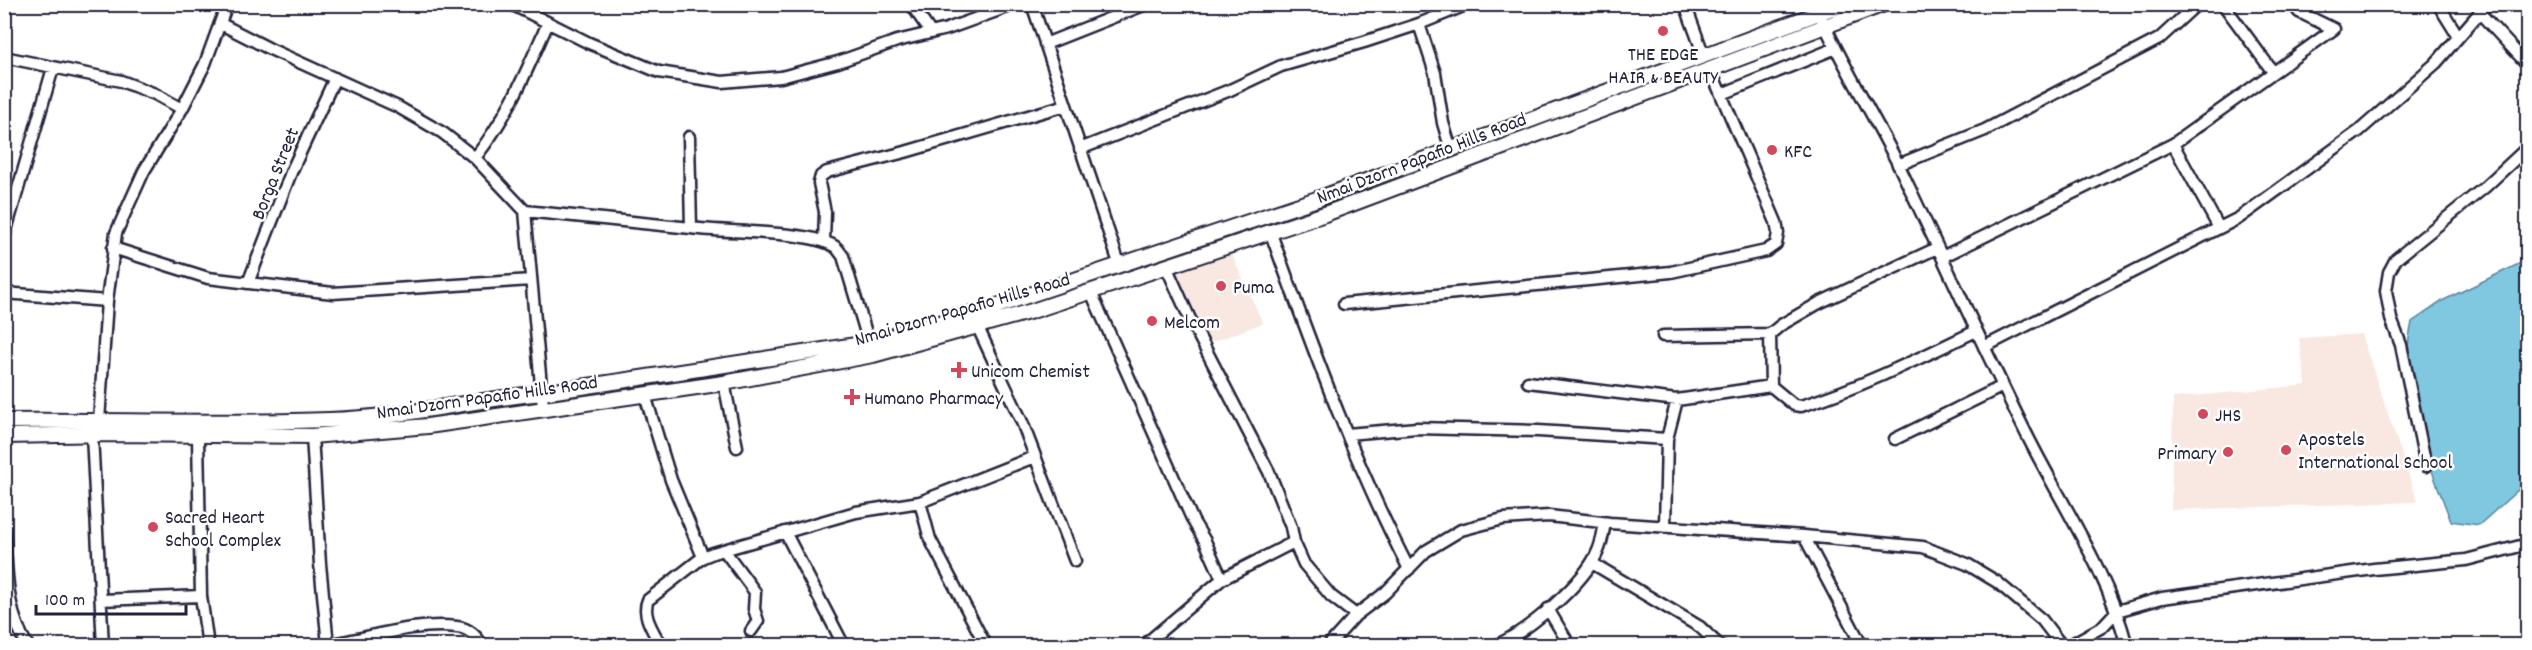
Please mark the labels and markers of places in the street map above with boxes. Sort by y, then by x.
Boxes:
marker: THE EDGE HAIR & BEAUTY [1656,24,1670,38]
place label: THE EDGE HAIR & BEAUTY [1608,42,1718,93]
place label: KFC [1784,139,1812,167]
marker: KFC [1765,143,1779,157]
place label: Puma [1233,275,1274,303]
marker: Puma [1214,279,1228,293]
place label: Melcom [1164,310,1220,338]
marker: Melcom [1145,314,1159,328]
place label: Unicom Chemist [971,359,1090,387]
marker: Unicom Chemist [952,363,966,377]
place label: Humano Pharmacy [864,386,1004,414]
marker: Humano Pharmacy [845,390,859,404]
place label: JHS [2215,403,2241,431]
marker: JHS [2196,407,2210,421]
place label: Apostels International School [2298,427,2452,478]
place label: Primary [2157,441,2217,469]
marker: Apostels International School [2279,443,2293,457]
marker: Primary [2221,445,2235,459]
place label: Sacred Heart School Complex [165,505,281,556]
marker: Sacred Heart School Complex [146,520,160,534]

